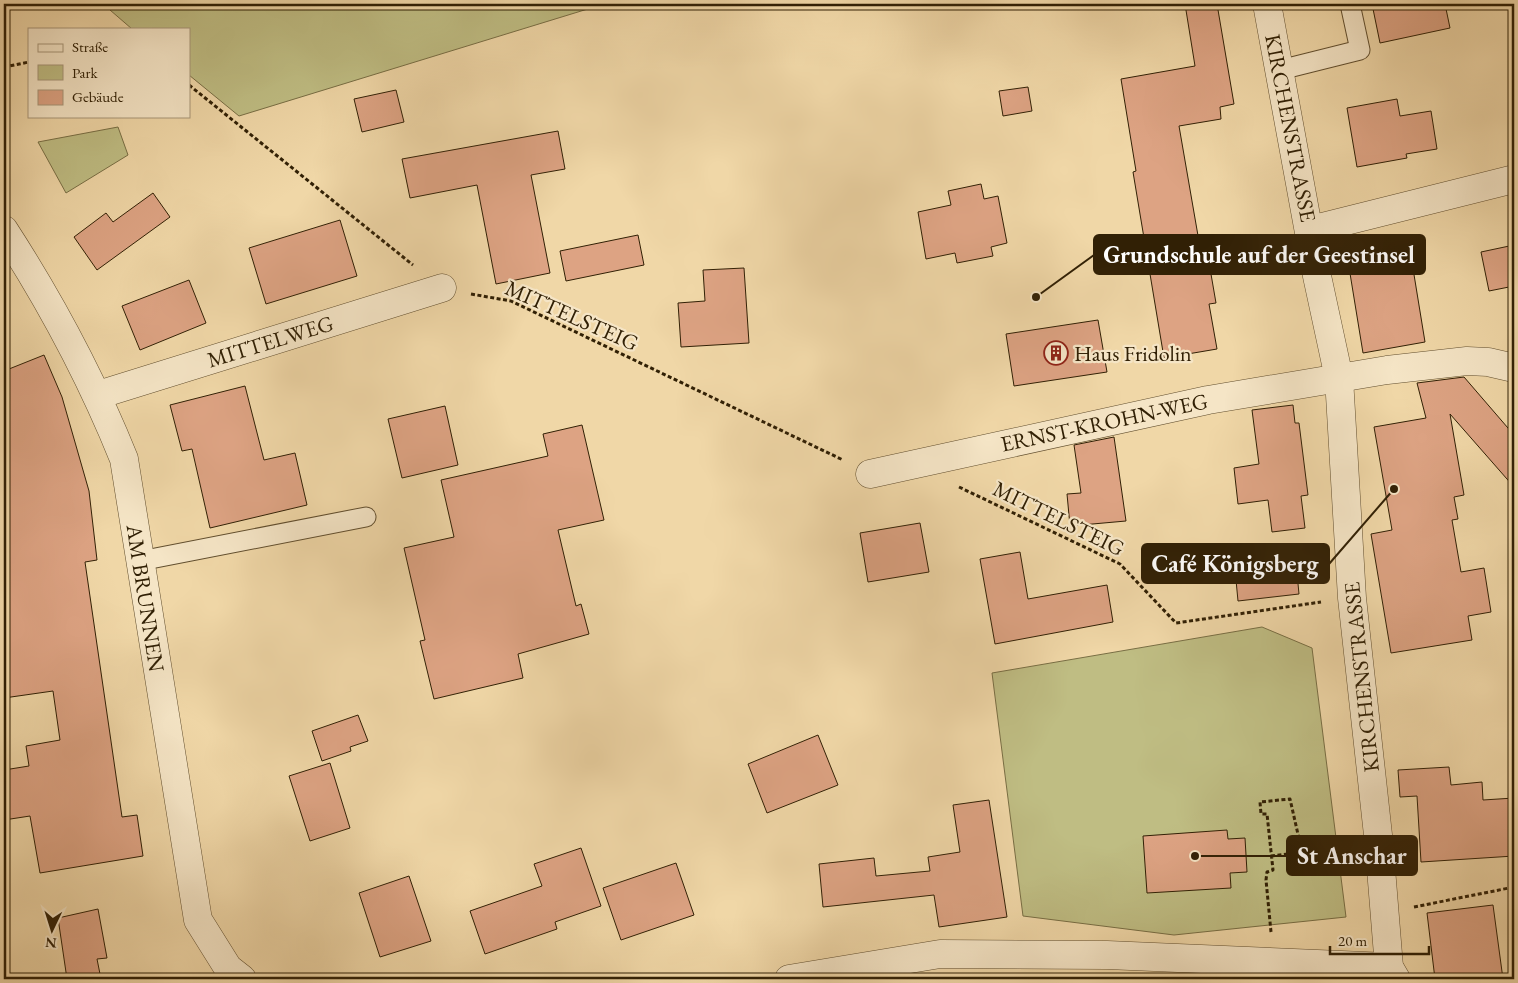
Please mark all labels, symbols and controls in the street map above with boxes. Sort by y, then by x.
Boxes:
legend [28,28,190,118]
street label: KIRCHENSTRASSE [1258,32,1323,225]
text: Straße [72,37,108,56]
text: Park [72,63,99,82]
text: Gebäude [72,87,124,106]
callout: Grundschule auf der Geestinsel [1094,235,1425,274]
text: Grundschule auf der Geestinsel [1103,239,1415,270]
street label: MITTELSTEIG [501,273,643,358]
street label: MITTELWEG [203,309,337,374]
place label: Haus Fridolin [1074,339,1192,368]
building icon: Haus Fridolin [1043,340,1069,366]
street label: ERNST-KROHN-WEG [998,386,1210,459]
street label: MITTELSTEIG [988,474,1129,563]
street label: AM BRUNNEN [119,521,172,674]
callout: Café Königsberg [1142,544,1329,583]
text: Café Königsberg [1151,548,1320,580]
street label: KIRCHENSTRASSE [1337,580,1386,773]
callout: St Anschar [1287,836,1417,875]
text: St Anschar [1297,840,1407,871]
north arrow [28,906,78,956]
scale bar [1330,923,1429,955]
text: 20 m [1338,931,1367,950]
text: N [44,934,57,952]

